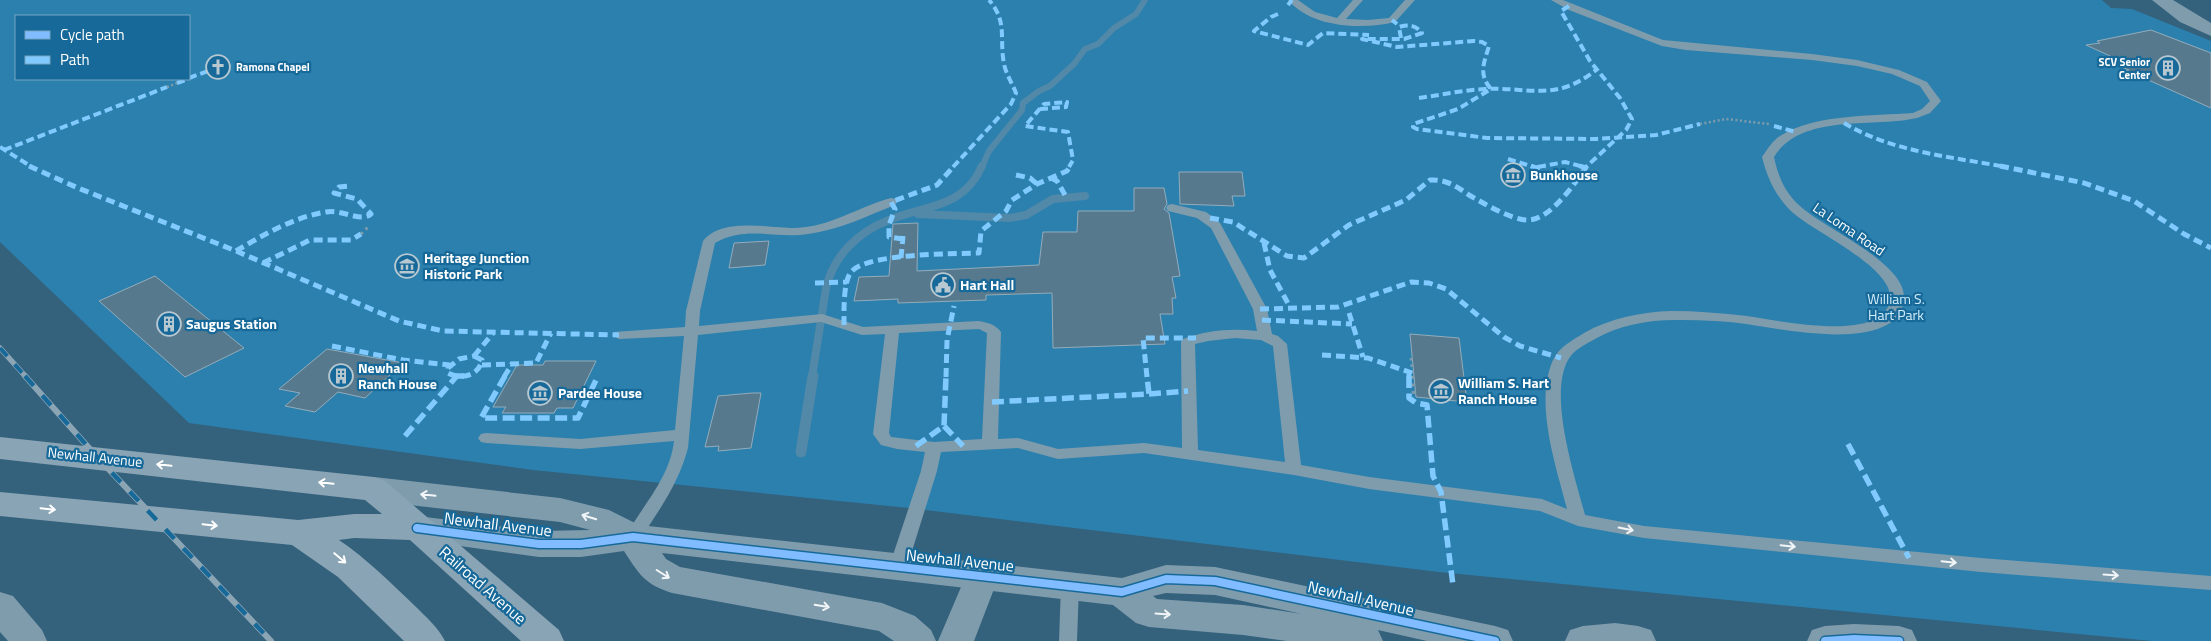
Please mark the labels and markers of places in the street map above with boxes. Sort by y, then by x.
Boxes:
church icon: Ramona Chapel [205,54,231,80]
place label: SCV Senior Center [2099,54,2150,83]
building icon: SCV Senior Center [2155,55,2181,81]
place label: Ramona Chapel [236,59,310,75]
museum icon: Bunkhouse [1500,162,1526,188]
place label: Bunkhouse [1530,164,1598,185]
place label: Heritage Junction Historic Park [424,247,529,284]
museum icon: Heritage Junction Historic Park [394,253,420,279]
public building icon: Hart Hall [930,272,956,298]
place label: Hart Hall [960,274,1014,295]
building icon: Saugus Station [156,311,182,337]
place label: Saugus Station [186,313,277,334]
place label: Newhall Ranch House [358,357,437,394]
building icon: Newhall Ranch House [328,363,354,389]
place label: William S. Hart Ranch House [1458,372,1549,409]
museum icon: William S. Hart Ranch House [1428,378,1454,404]
museum icon: Pardee House [527,380,553,406]
place label: Pardee House [558,382,642,403]

